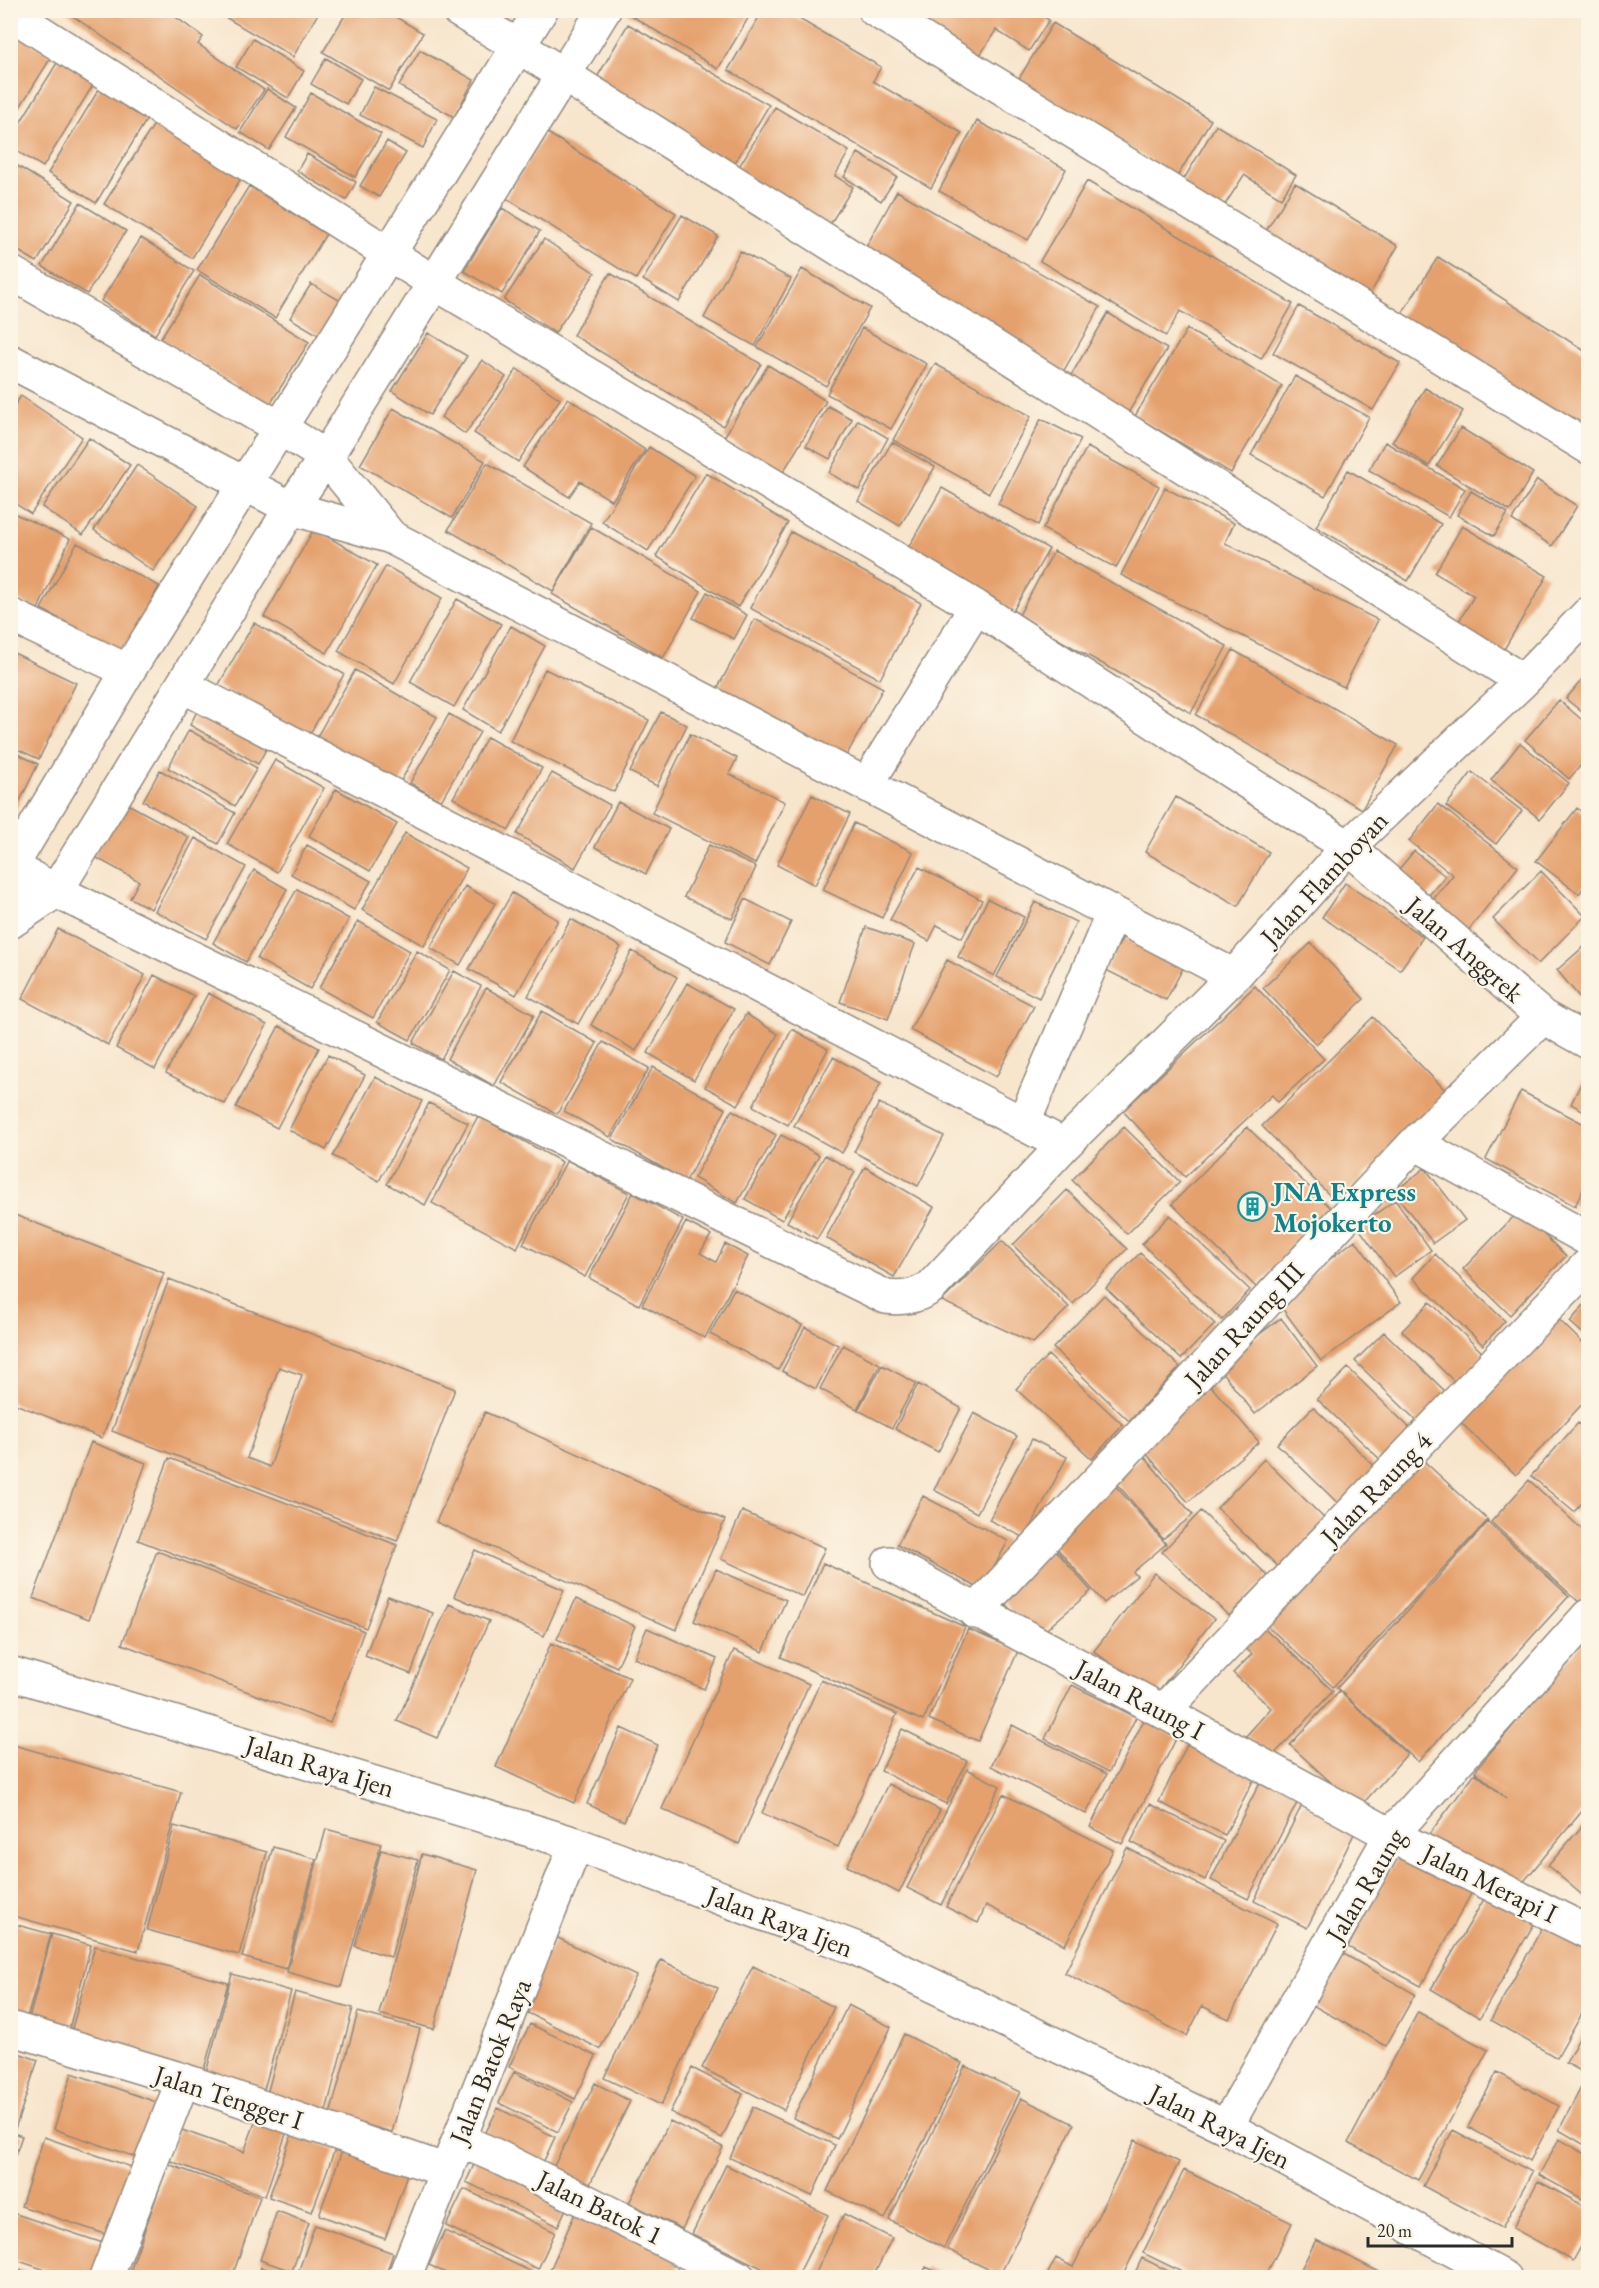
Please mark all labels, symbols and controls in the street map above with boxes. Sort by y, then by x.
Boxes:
street label: Jalan Flamboyan [1251,803,1395,954]
street label: Jalan Anggrek [1397,887,1532,1010]
place label: JNA Express Mojokerto [1270,1174,1416,1240]
building icon: JNA Express Mojokerto [1236,1191,1268,1223]
street label: Jalan Raung III [1175,1255,1311,1397]
street label: Jalan Raung 4 [1311,1423,1440,1554]
street label: Jalan Raung I [1067,1649,1211,1748]
street label: Jalan Raya Ijen [239,1726,399,1805]
street label: Jalan Raung [1316,1821,1413,1950]
street label: Jalan Merapi I [1415,1834,1563,1931]
street label: Jalan Raya Ijen [700,1876,858,1965]
street label: Jalan Batok Raya [440,1973,539,2151]
street label: Jalan Tengger I [148,2056,308,2138]
street label: Jalan Raya Ijen [1142,2074,1297,2177]
street label: Jalan Batok 1 [529,2161,669,2253]
scale bar [1368,2210,1512,2248]
text: 20 m [1377,2219,1412,2242]

